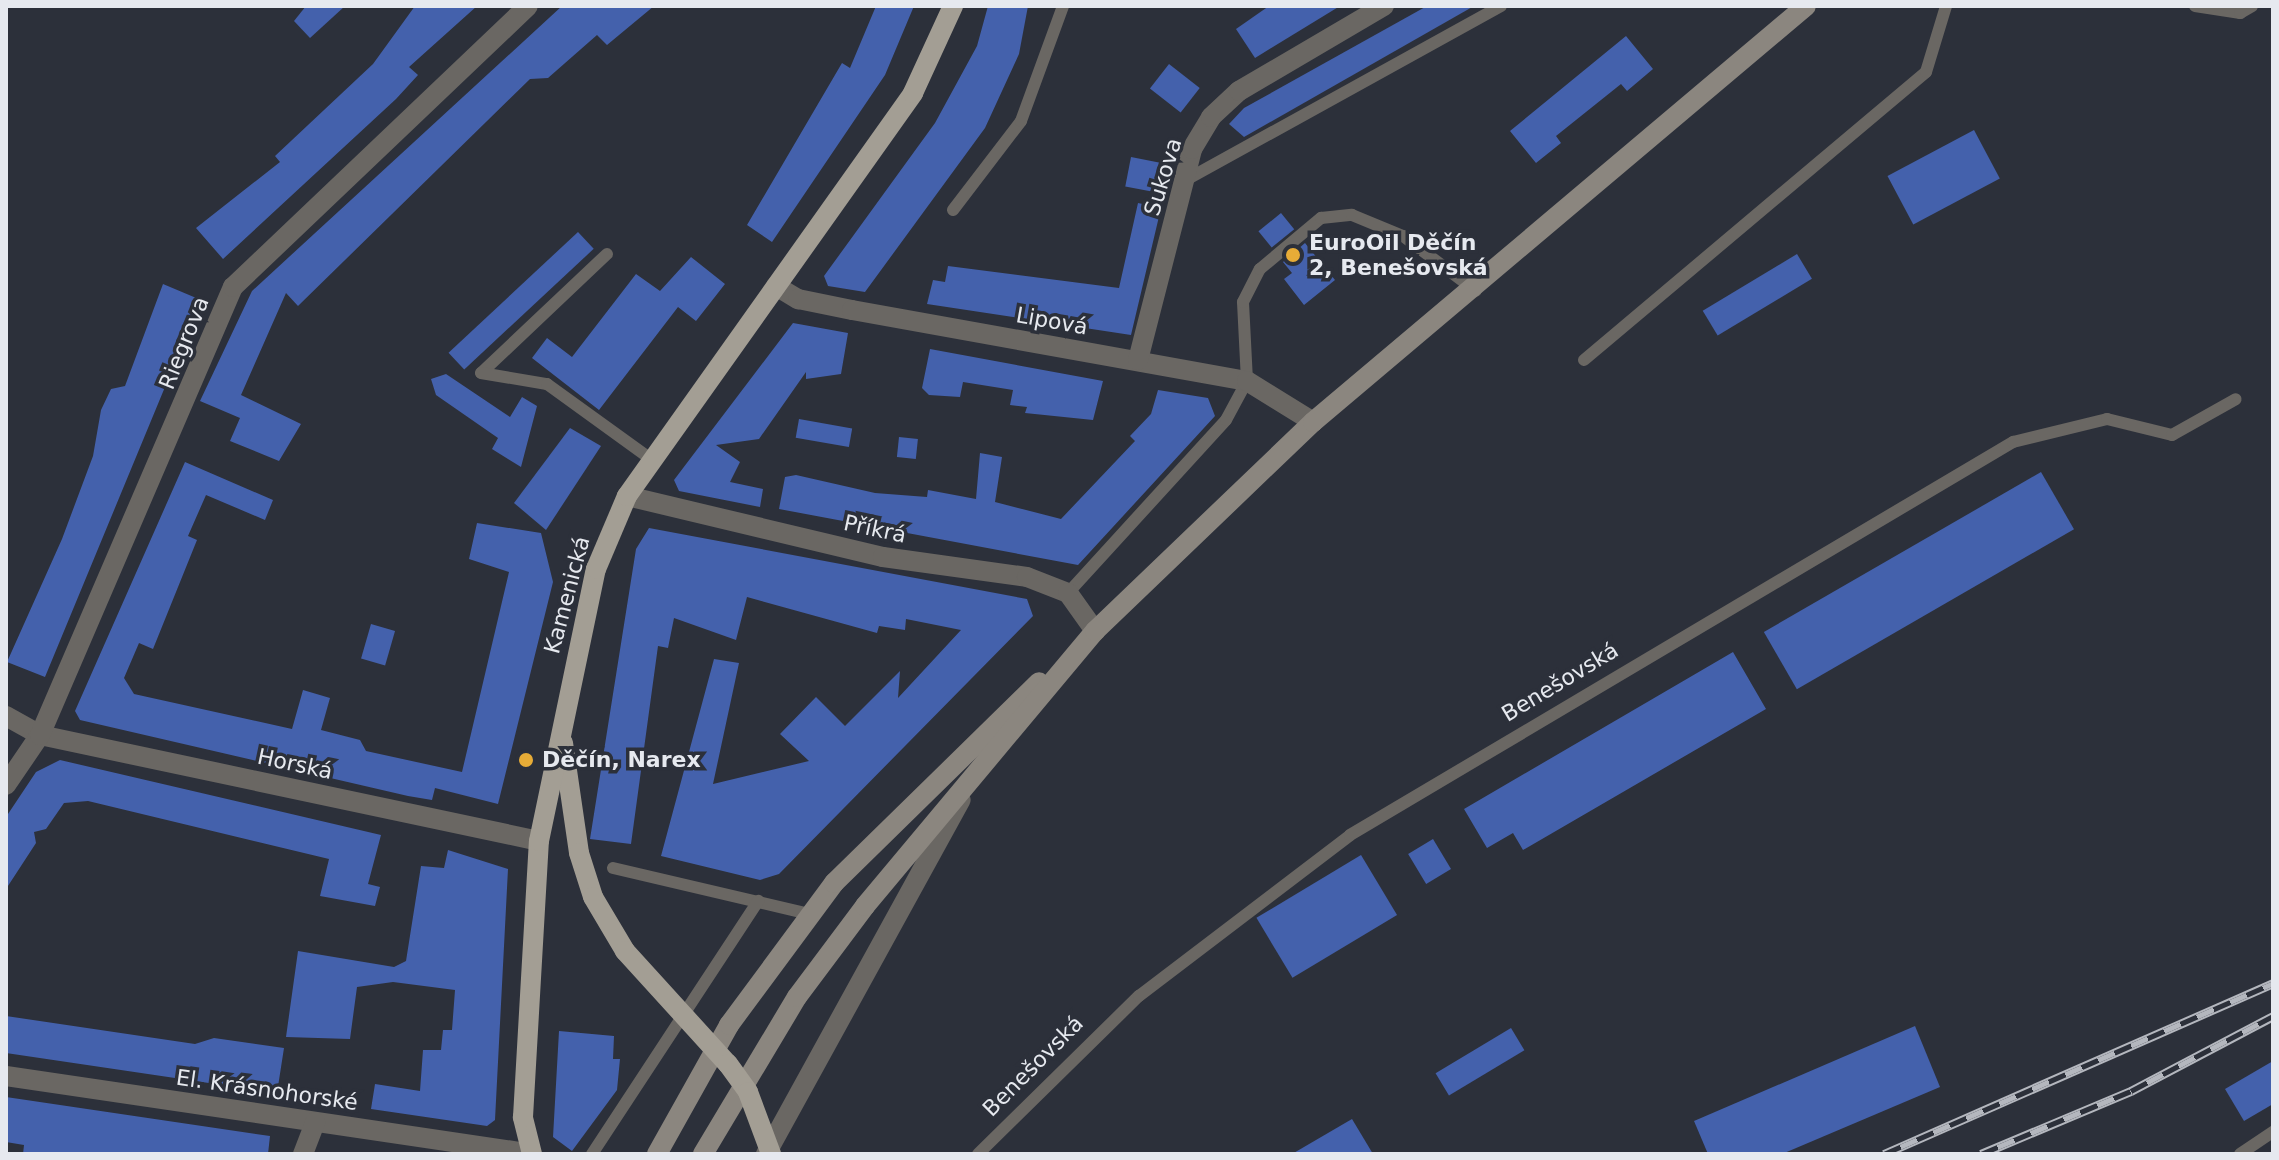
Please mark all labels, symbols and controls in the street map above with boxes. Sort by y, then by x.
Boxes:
street label: Sukova [1139,135,1187,219]
place label: EuroOil Děčín 2, Benešovská [1309,229,1488,280]
marker: EuroOil Děčín 2, Benešovská [1284,246,1302,264]
street label: Riegrova [154,293,214,393]
street label: Lipová [1014,302,1090,340]
street label: Příkrá [841,510,909,548]
street label: Kamenická [539,533,595,657]
street label: Benešovská [1497,637,1623,727]
street label: Horská [255,743,335,785]
place label: Děčín, Narex [542,747,701,773]
marker: Děčín, Narex [517,751,535,769]
street label: Benešovská [977,1010,1089,1122]
street label: El. Krásnohorské [174,1064,360,1116]

